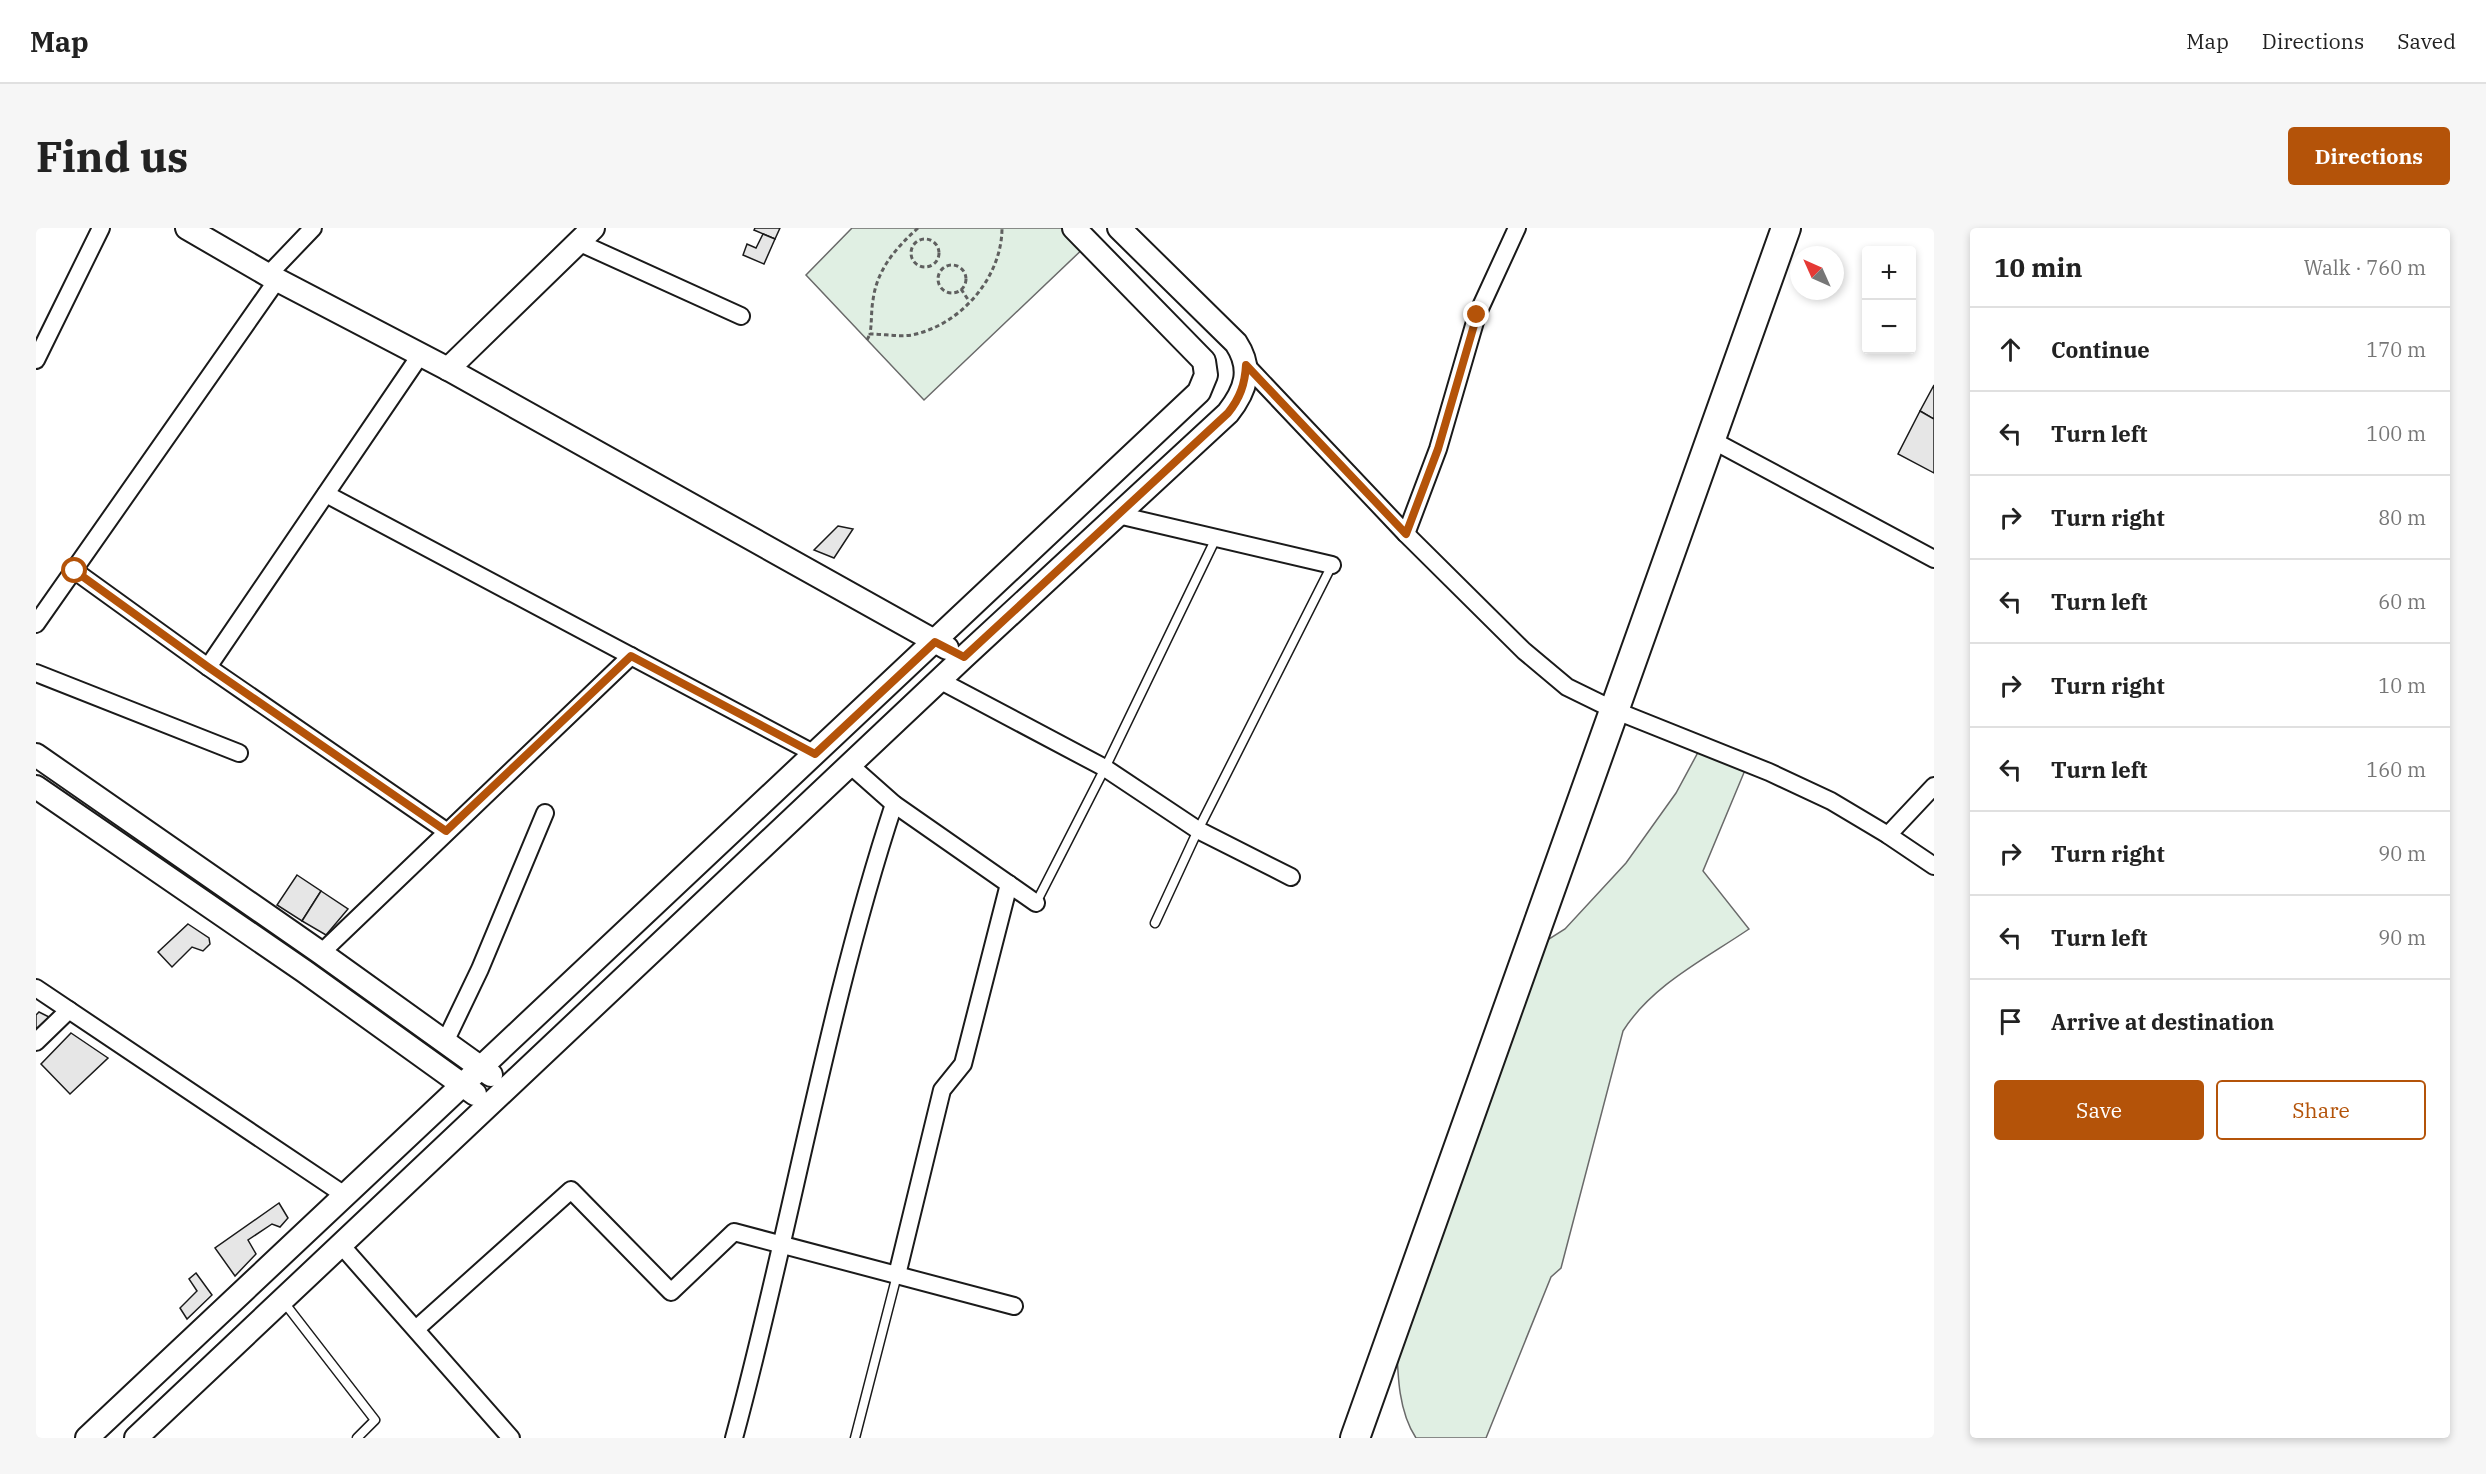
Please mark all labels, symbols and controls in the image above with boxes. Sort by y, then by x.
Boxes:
text: Map [30,23,89,60]
text: Map [2186,27,2229,55]
text: Directions [2262,27,2364,55]
text: Saved [2397,27,2456,55]
button: Directions [2288,127,2450,185]
text: Find us [36,129,188,184]
north arrow [1790,246,1844,300]
map controls [1862,246,1916,354]
button: + [1862,246,1916,300]
text: 10 min [1994,250,2082,284]
text: Walk · 760 m [2304,254,2426,281]
button: − [1862,300,1916,354]
route end [1463,301,1489,327]
icon: ahead [1994,333,2027,366]
text: Continue [2051,335,2150,364]
text: 170 m [2366,336,2426,363]
icon: left [1994,417,2027,450]
text: Turn left [2051,419,2147,448]
text: 100 m [2366,420,2426,447]
icon: right [1994,501,2027,534]
text: Turn right [2051,503,2165,532]
text: 80 m [2378,504,2426,531]
route start [61,557,87,583]
icon: left [1994,585,2027,618]
text: Turn left [2051,587,2147,616]
text: 60 m [2378,588,2426,615]
icon: right [1994,669,2027,702]
text: Turn right [2051,671,2165,700]
text: 10 m [2378,672,2426,699]
icon: left [1994,753,2027,786]
text: Turn left [2051,755,2147,784]
text: 160 m [2366,756,2426,783]
icon: right [1994,837,2027,870]
text: Turn right [2051,839,2165,868]
text: 90 m [2378,840,2426,867]
icon: left [1994,921,2027,954]
text: Turn left [2051,923,2147,952]
text: 90 m [2378,924,2426,951]
icon: arrive [1994,1005,2027,1038]
text: Arrive at destination [2051,1007,2274,1036]
button: Save [1994,1080,2204,1140]
button: Share [2216,1080,2426,1140]

